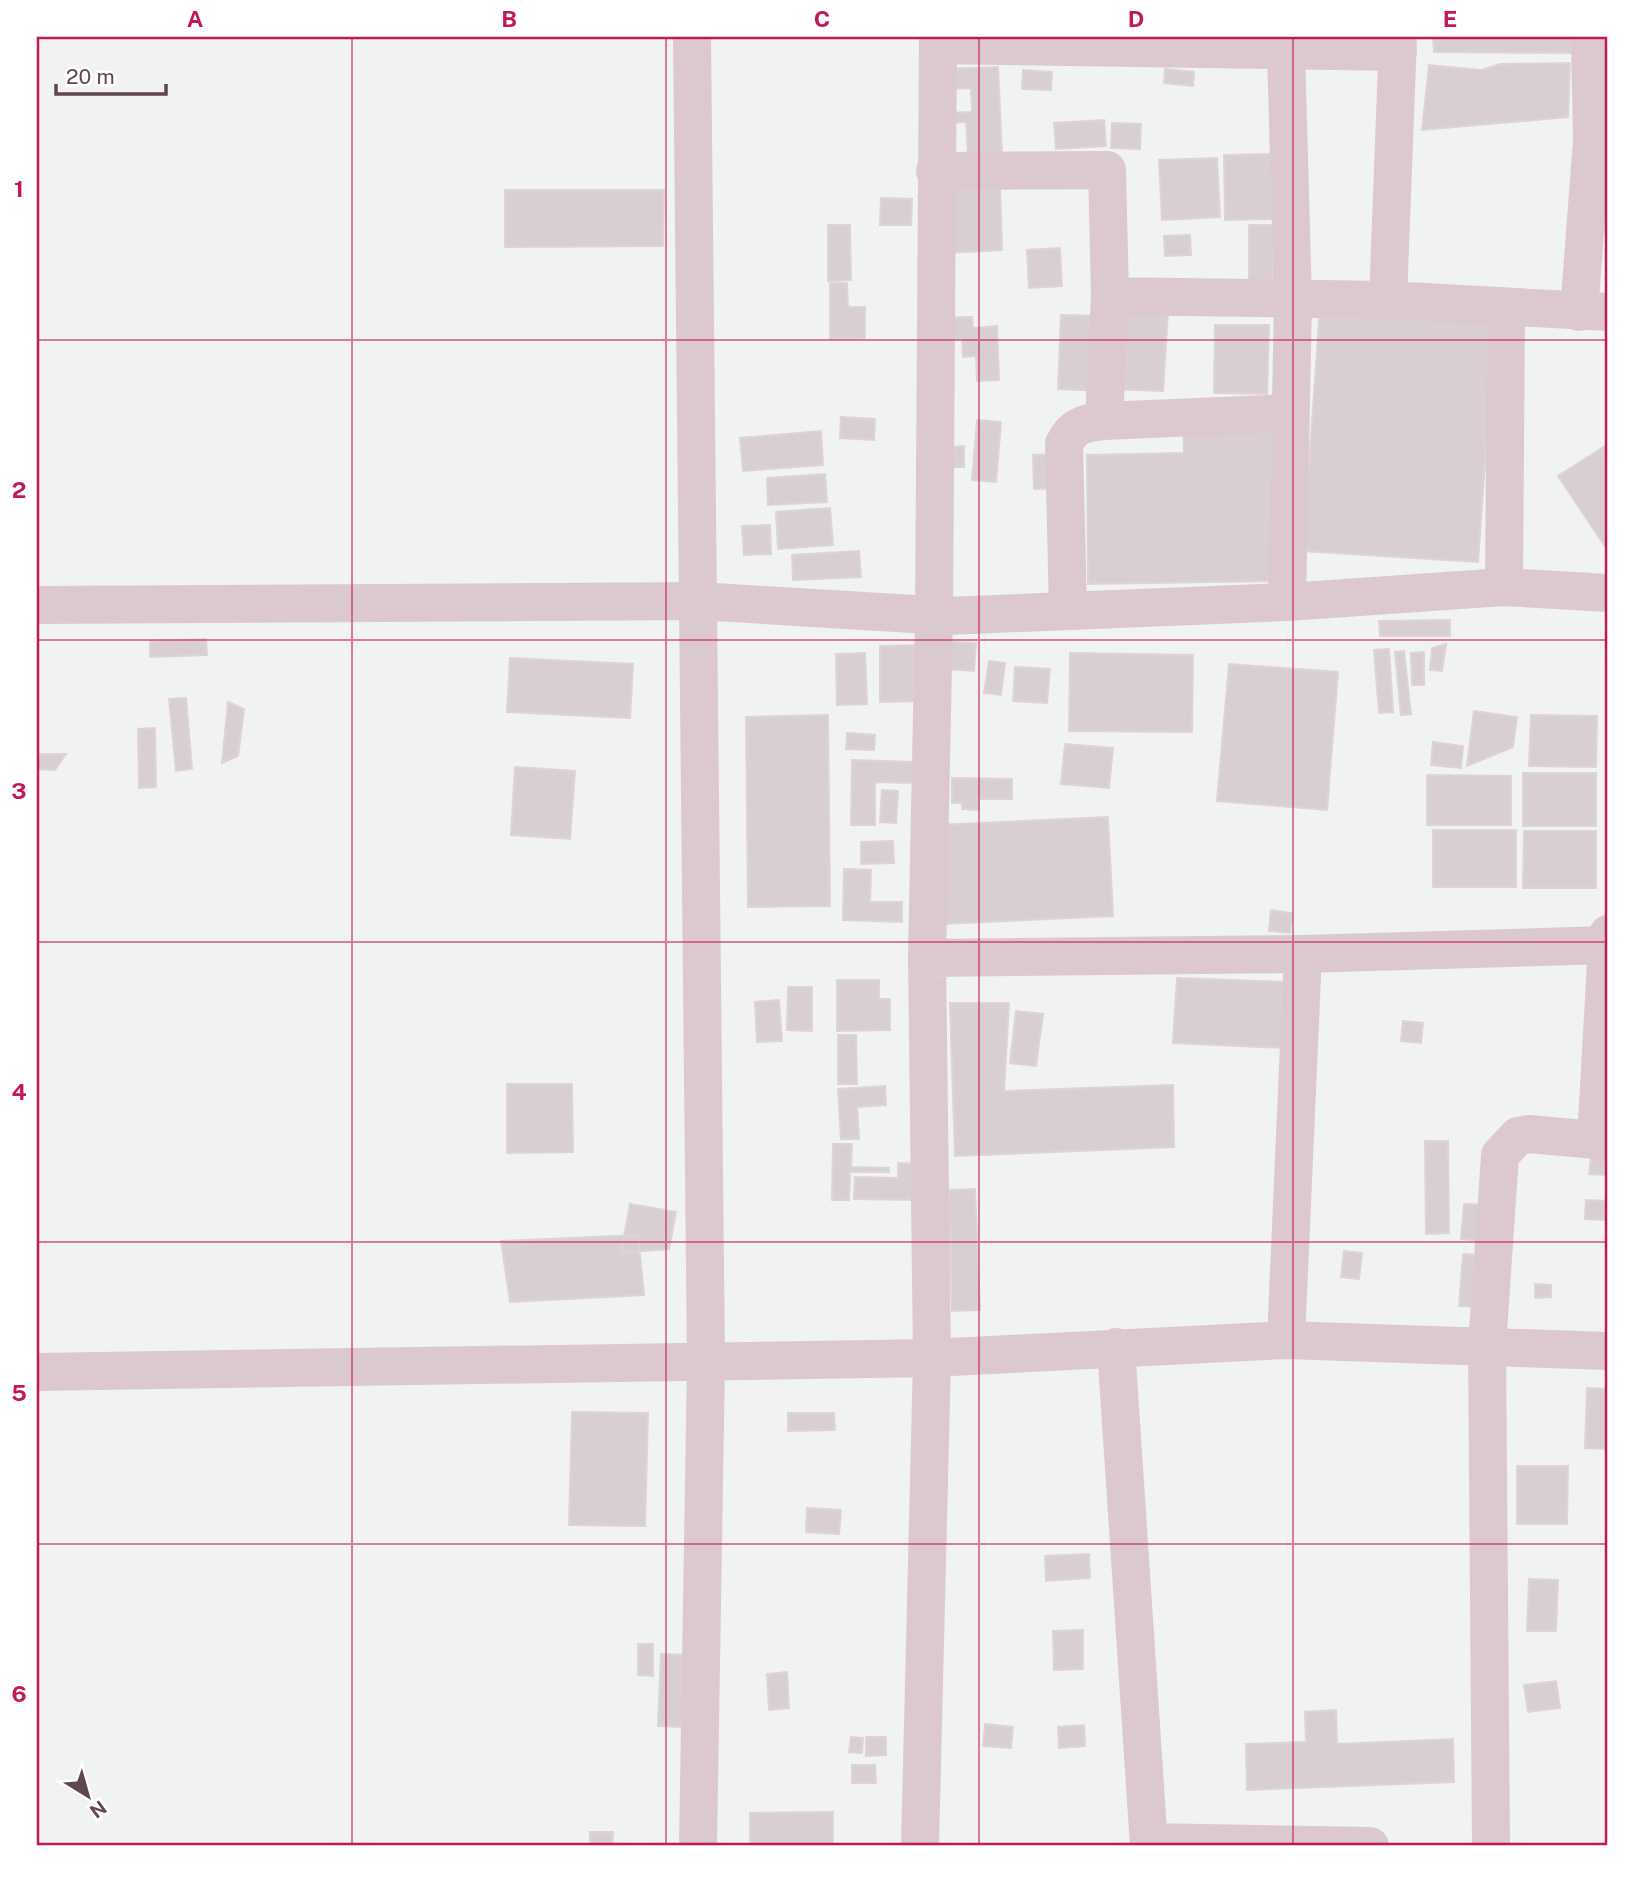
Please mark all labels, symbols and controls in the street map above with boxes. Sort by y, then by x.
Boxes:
text: A [187,5,204,32]
text: B [501,5,517,32]
text: C [814,5,830,32]
text: D [1128,5,1144,32]
text: E [1443,5,1457,32]
scale bar [56,52,166,96]
text: 20 m [66,64,115,89]
text: 1 [14,175,24,202]
text: 2 [12,476,26,503]
text: 3 [11,777,27,804]
text: 4 [11,1078,27,1105]
text: 5 [11,1379,27,1406]
text: 6 [11,1680,27,1707]
north arrow [52,1760,122,1830]
text: N [86,1796,111,1823]

